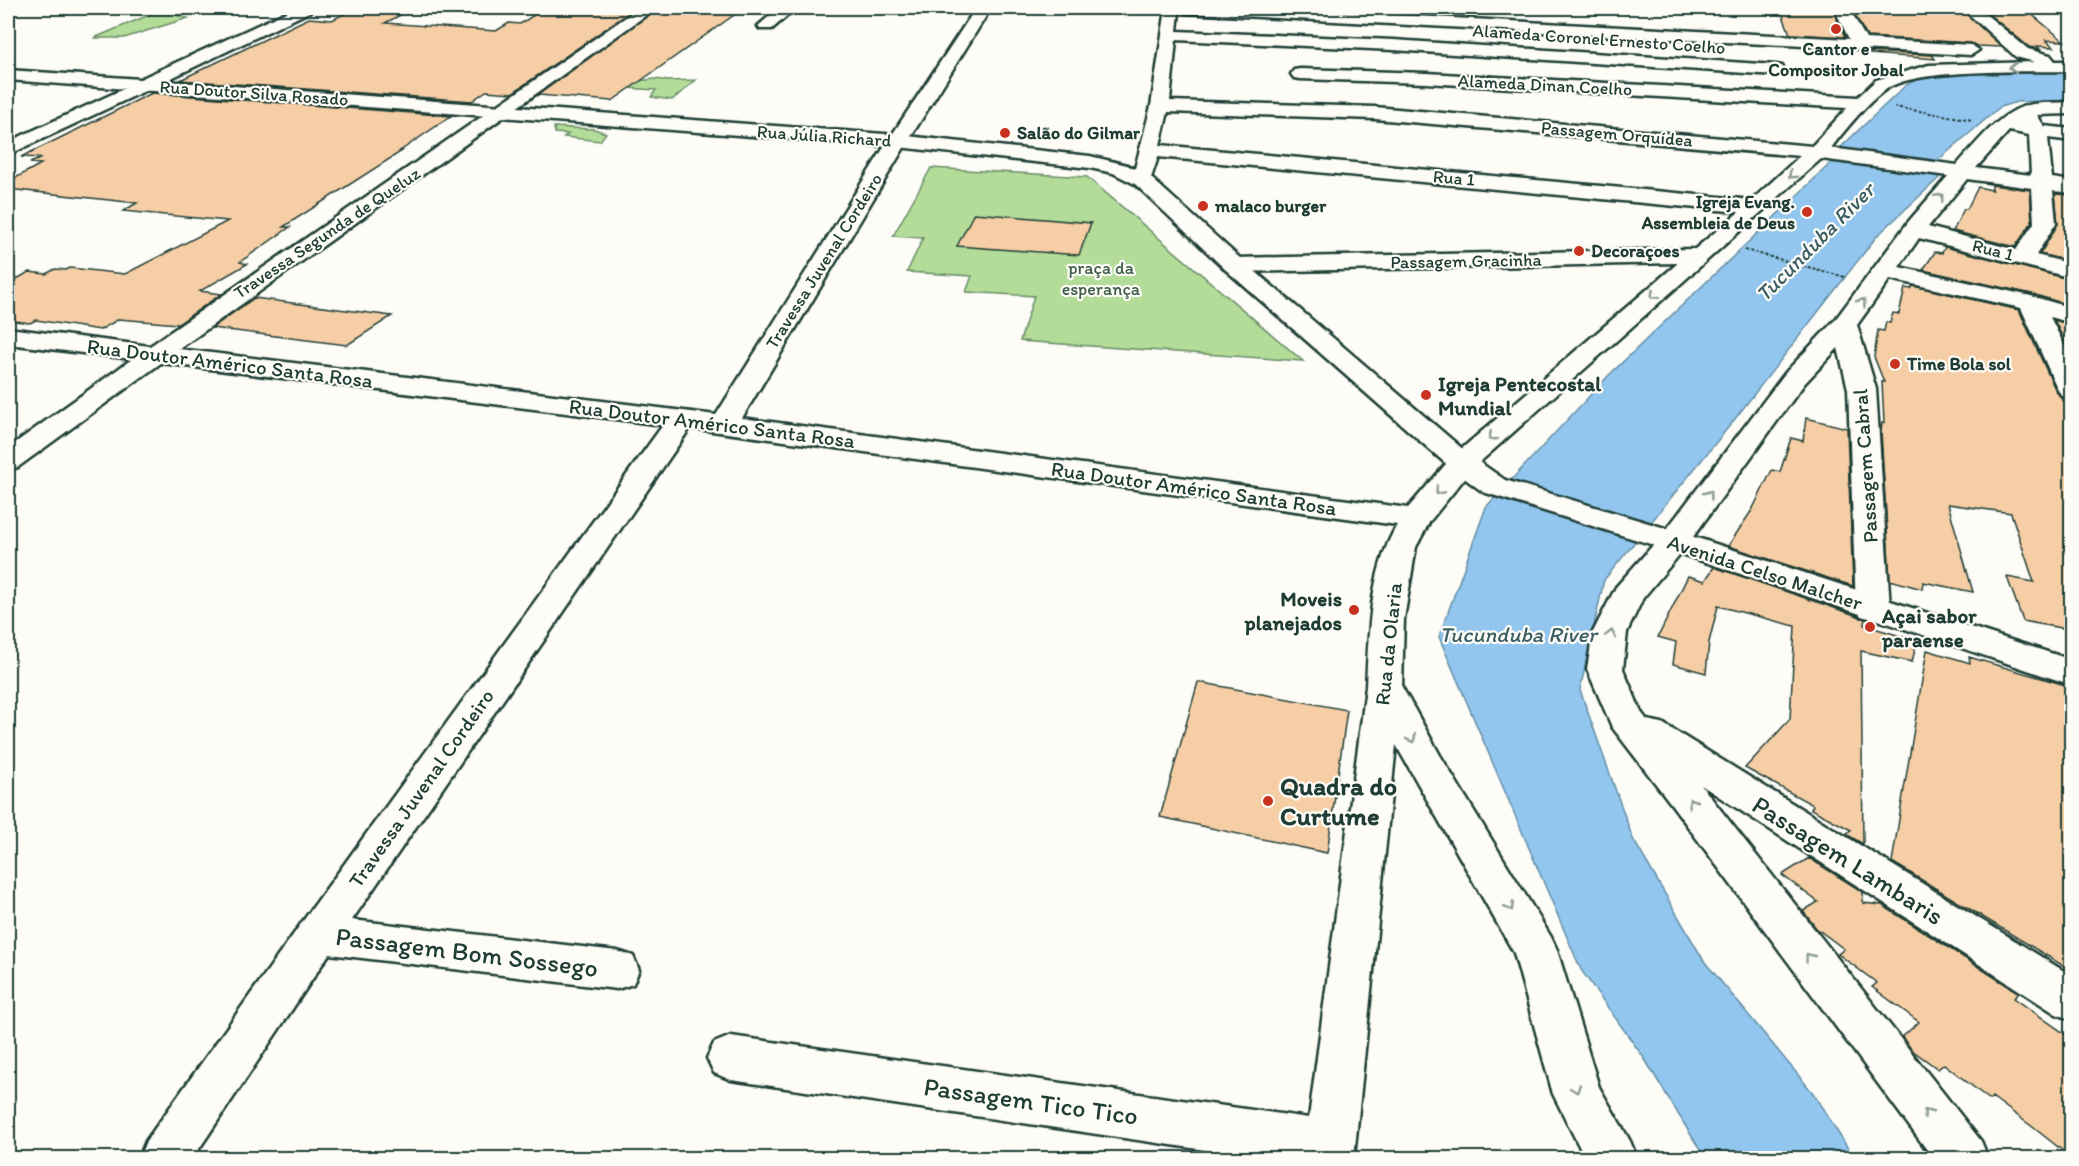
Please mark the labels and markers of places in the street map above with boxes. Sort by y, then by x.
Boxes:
marker: Cantor e Compositor Jobal [1829,22,1843,36]
place label: Cantor e Compositor Jobal [1768,38,1905,81]
place label: Salão do Gilmar [1017,122,1141,144]
marker: Salão do Gilmar [998,126,1012,140]
place label: Igreja Evang. Assembleia de Deus [1641,191,1795,234]
place label: malaco burger [1214,195,1327,217]
marker: malaco burger [1196,199,1210,213]
marker: Igreja Evang. Assembleia de Deus [1800,205,1814,219]
place label: Decoraçoes [1591,240,1680,262]
marker: Decoraçoes [1572,244,1586,258]
place label: Time Bola sol [1906,353,2012,375]
marker: Time Bola sol [1888,357,1902,371]
place label: Igreja Pentecostal Mundial [1438,371,1602,420]
marker: Igreja Pentecostal Mundial [1419,388,1433,402]
place label: Moveis planejados [1244,586,1342,636]
marker: Moveis planejados [1347,603,1361,617]
place label: Açai sabor paraense [1881,603,1977,653]
marker: Açai sabor paraense [1863,620,1877,634]
place label: Quadra do Curtume [1280,770,1397,832]
marker: Quadra do Curtume [1261,794,1275,808]

